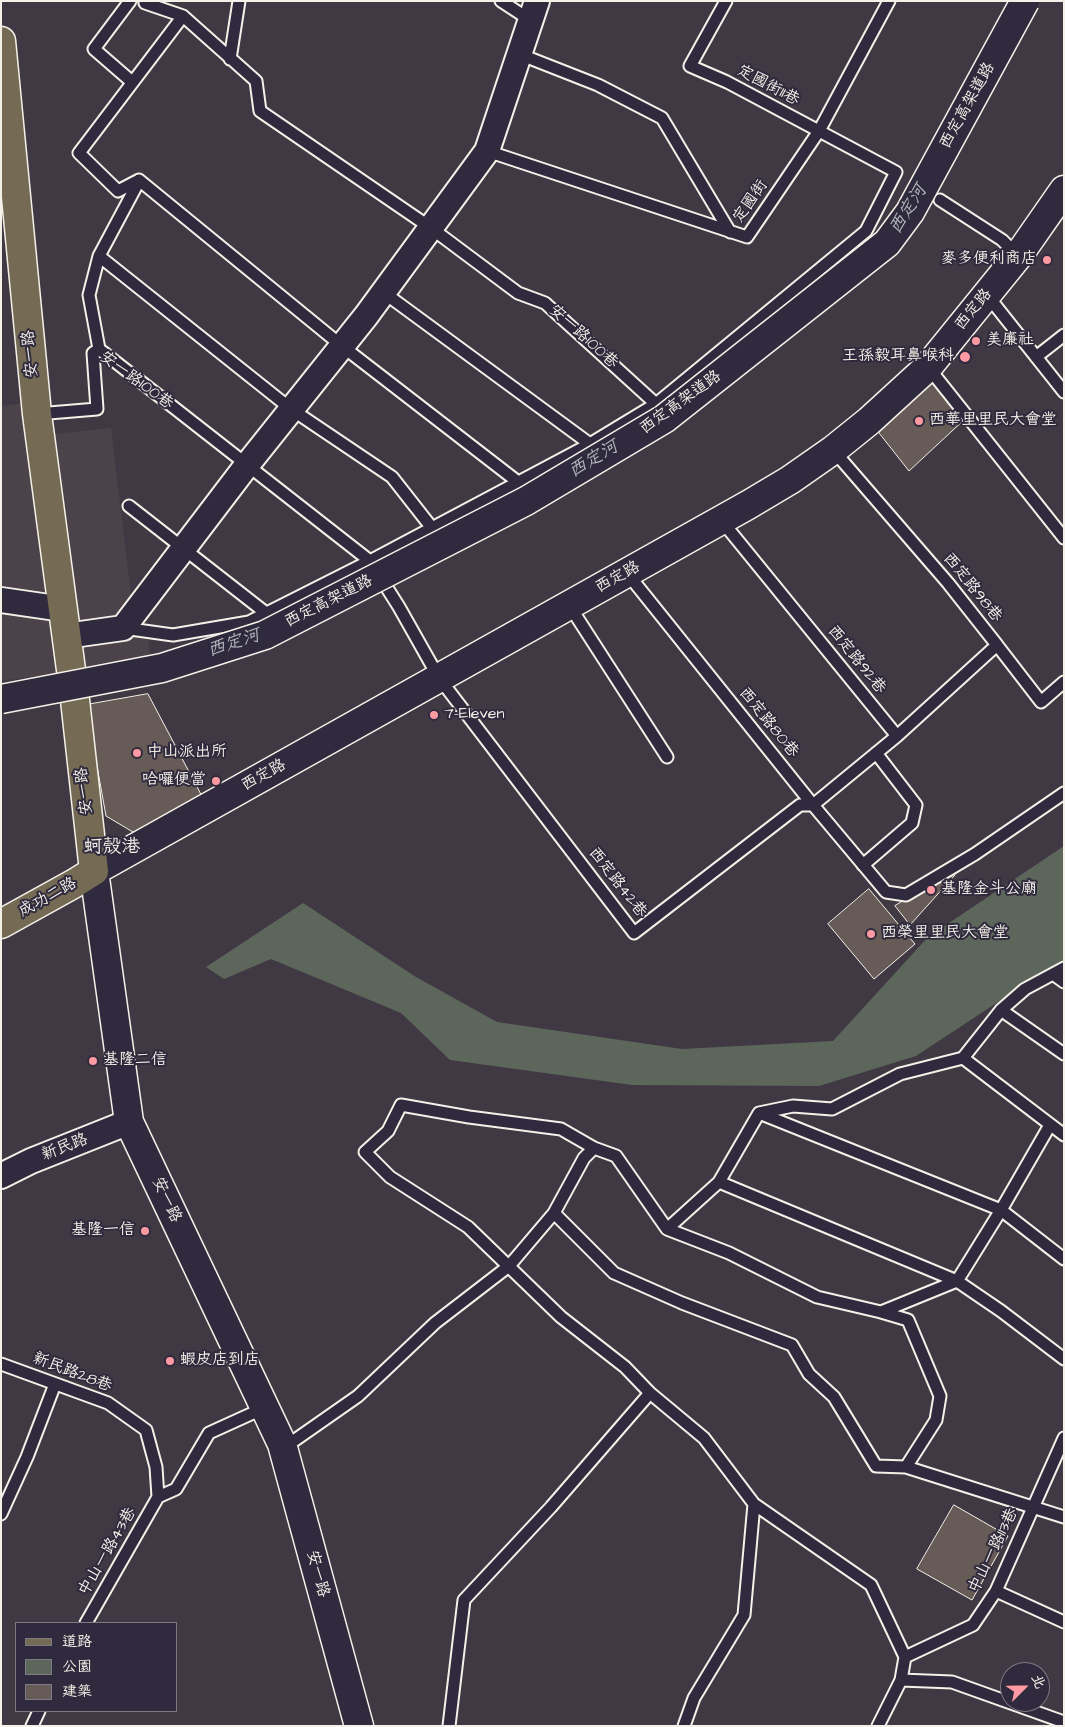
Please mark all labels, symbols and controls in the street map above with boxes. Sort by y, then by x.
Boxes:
street label: 西定高架道路 [936,59,1000,153]
street label: 定國街11巷 [733,62,803,110]
street label: 定國街 [729,177,773,227]
water label: 西定河 [886,181,932,239]
place label: 麥多便利商店 [941,250,1037,270]
marker: 麥多便利商店 [1041,254,1053,266]
street label: 西定路 [951,285,997,335]
street label: 安一路100巷 [545,301,621,373]
street label: 安一路 [19,329,43,379]
place label: 美廉社 [986,331,1034,351]
marker: 美廉社 [970,335,982,347]
place label: 王孫毅耳鼻喉科 [842,347,954,367]
street label: 安一路100巷 [95,348,177,414]
marker: 王孫毅耳鼻喉科 [958,350,972,364]
street label: 西定高架道路 [637,367,725,439]
place label: 西華里里民大會堂 [929,411,1057,431]
marker: 西華里里民大會堂 [913,415,925,427]
water label: 西定河 [565,437,623,483]
street label: 西定路98巷 [938,550,1006,626]
street label: 西定路 [592,558,644,598]
street label: 西定高架道路 [282,572,376,632]
street label: 西定路92巷 [823,622,889,698]
water label: 西定河 [205,625,263,663]
street label: 西定路80巷 [734,684,802,762]
place label: 7-Eleven [444,705,504,725]
marker: 7-Eleven [428,709,440,721]
place label: 中山派出所 [147,743,227,763]
marker: 中山派出所 [131,747,143,759]
street label: 西定路 [238,756,290,796]
street label: 安一路 [73,766,97,816]
place label: 哈囉便當 [142,771,206,791]
marker: 哈囉便當 [210,775,222,787]
district label: 蚵殼港 [84,837,140,859]
street label: 西定路42巷 [584,844,650,922]
street label: 成功二路 [15,874,81,922]
place label: 基隆金斗公廟 [941,880,1037,900]
marker: 基隆金斗公廟 [925,884,937,896]
place label: 西榮里里民大會堂 [881,924,1009,944]
marker: 西榮里里民大會堂 [865,928,877,940]
place label: 基隆二信 [103,1051,167,1071]
marker: 基隆二信 [87,1055,99,1067]
street label: 新民路 [39,1130,91,1166]
street label: 安一路 [147,1174,185,1226]
place label: 基隆一信 [71,1221,135,1241]
marker: 基隆一信 [139,1225,151,1237]
street label: 新民路28巷 [30,1349,114,1397]
place label: 蝦皮店到店 [180,1351,260,1371]
marker: 蝦皮店到店 [164,1355,176,1367]
street label: 中山一路43巷 [75,1504,141,1600]
street label: 中山一路113巷 [965,1505,1023,1597]
street label: 安一路 [302,1548,332,1600]
legend [15,1622,178,1712]
text: 道路 [62,1631,92,1652]
text: 公園 [62,1656,92,1677]
north arrow [1000,1662,1050,1712]
text: 北 [1026,1671,1050,1692]
text: 建築 [62,1681,92,1702]

